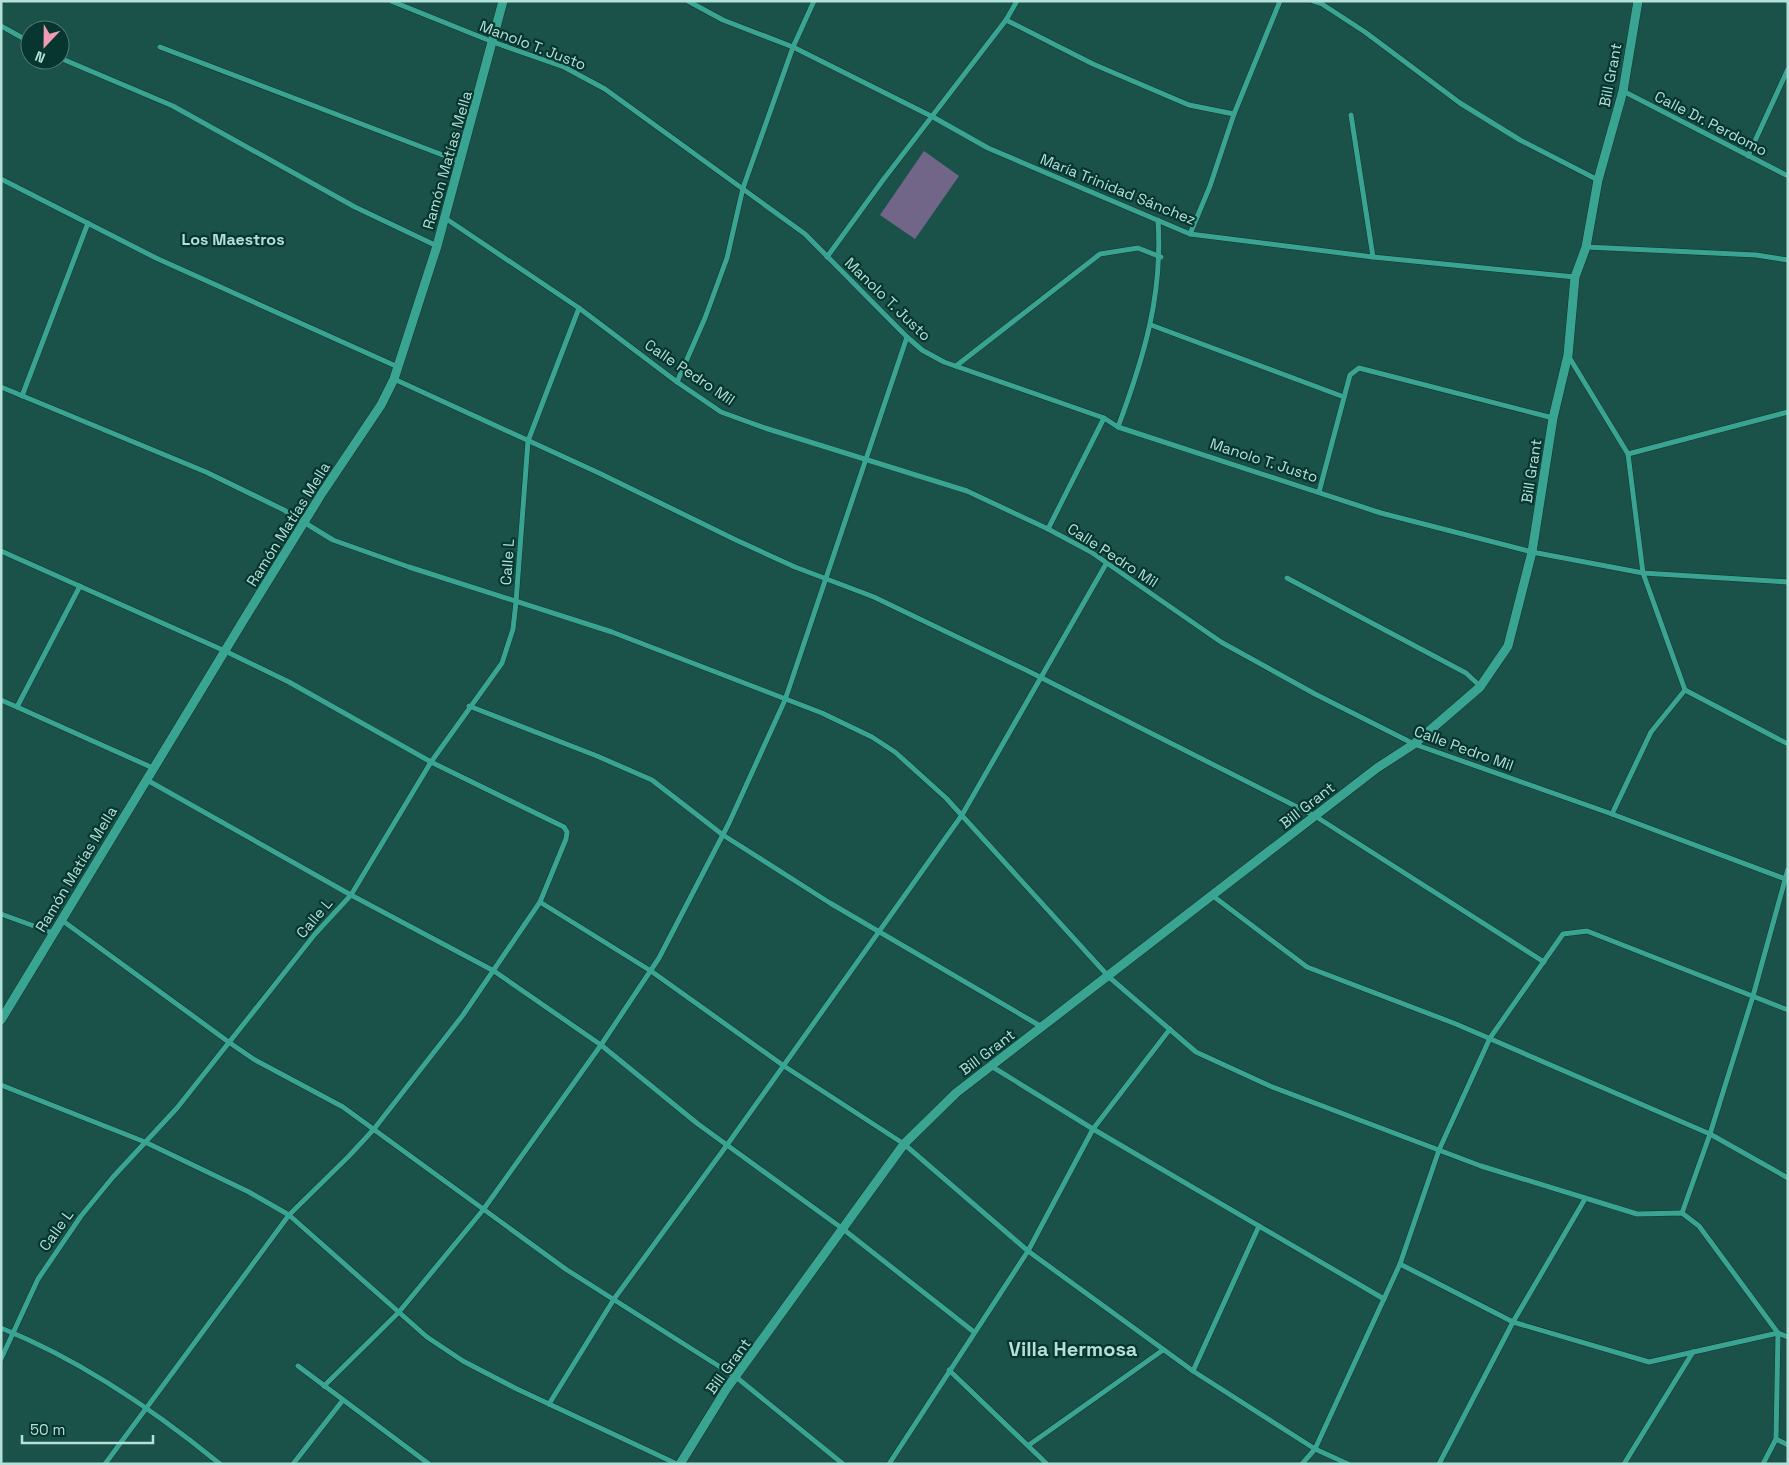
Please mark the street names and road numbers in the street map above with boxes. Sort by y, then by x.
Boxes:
street label: Manolo T. Justo [477,16,589,74]
street label: Bill Grant [1595,41,1626,109]
street label: Calle Dr. Perdomo [1651,86,1771,160]
street label: Ramón Matías Mella [418,88,476,231]
street label: María Trinidad Sánchez [1037,149,1199,229]
street label: Manolo T. Justo [841,253,935,345]
street label: Calle Pedro Mil [641,335,739,409]
street label: Manolo T. Justo [1208,434,1320,486]
street label: Bill Grant [1517,438,1545,504]
street label: Ramón Matías Mella [242,458,334,590]
street label: Calle Pedro Mil [1064,519,1162,591]
street label: Calle L [496,538,518,586]
street label: Calle Pedro Mil [1412,721,1516,775]
street label: Bill Grant [1276,778,1338,832]
street label: Ramón Matías Mella [31,802,121,935]
street label: Calle L [292,894,336,942]
street label: Bill Grant [955,1025,1019,1079]
street label: Calle L [35,1206,77,1254]
street label: Bill Grant [701,1334,755,1398]

